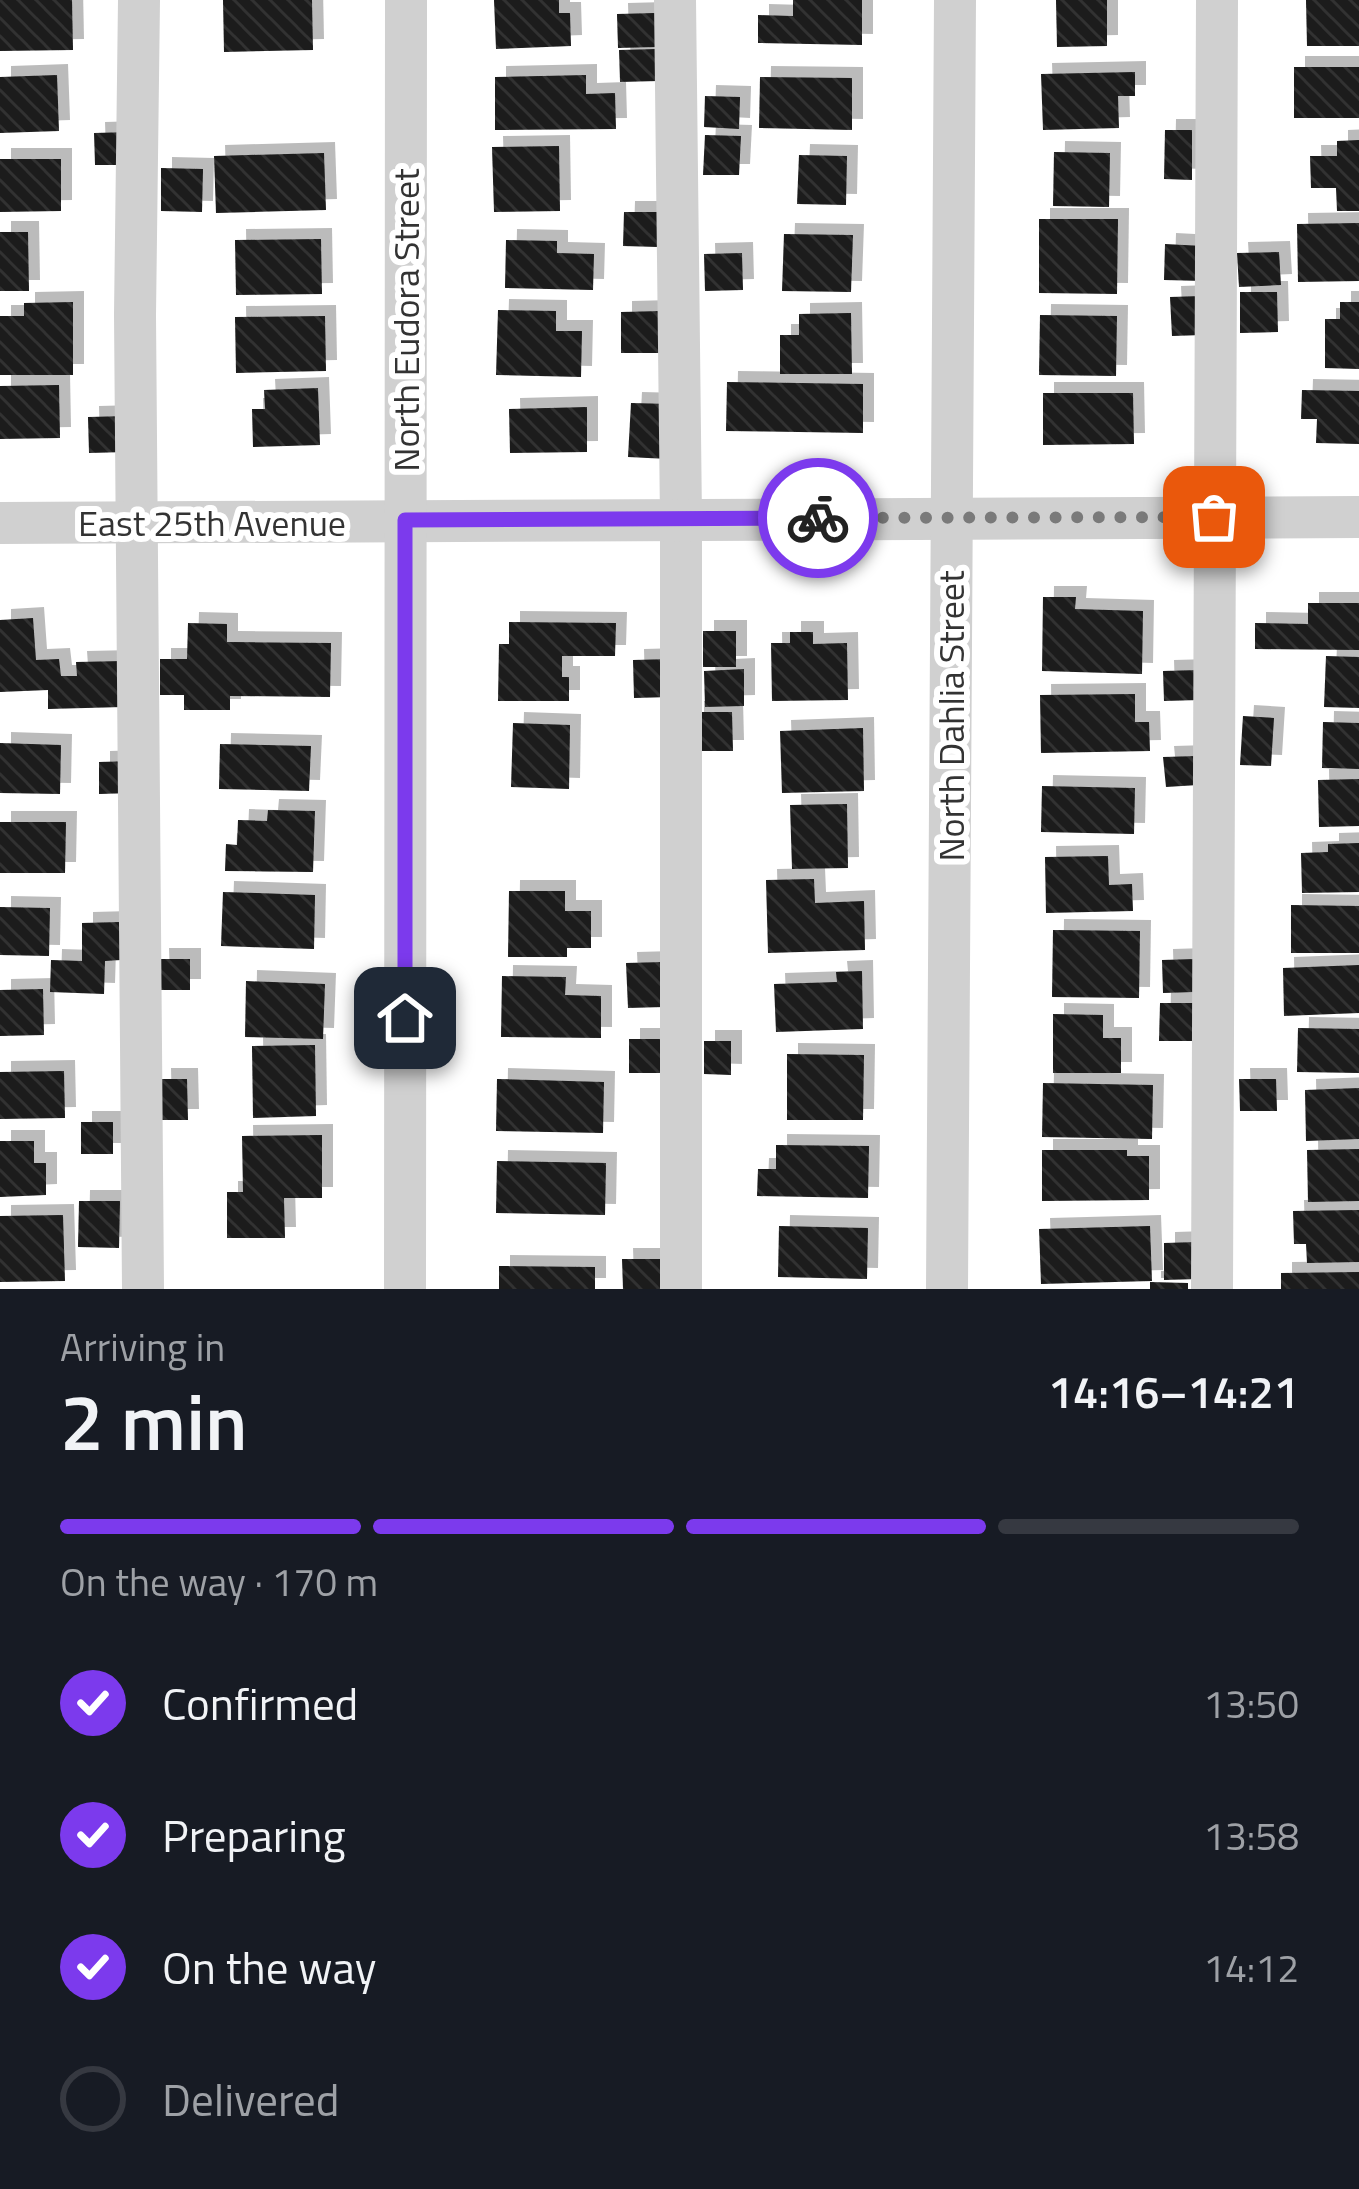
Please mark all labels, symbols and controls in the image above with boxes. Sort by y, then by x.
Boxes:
street label: North Eudora Street [378,168,433,472]
courier [758,458,878,578]
pin [1163,466,1265,568]
icon: bag [1181,484,1247,550]
icon: bike [785,485,851,551]
street label: East 25th Avenue [78,495,346,550]
street label: North Dahlia Street [923,570,978,862]
pin [354,967,456,1069]
icon: home [372,985,438,1051]
text: Arriving in [60,1317,225,1376]
text: 14:16–14:21 [1048,1357,1299,1425]
text: 2 min [60,1362,248,1480]
text: On the way · 170 m [60,1552,378,1611]
text: Confirmed [162,1669,358,1737]
icon: check [60,1670,126,1736]
text: 13:50 [1203,1674,1299,1733]
text: Preparing [162,1801,346,1869]
icon: check [60,1802,126,1868]
text: 13:58 [1203,1806,1299,1865]
text: On the way [162,1933,376,2001]
icon: check [60,1934,126,2000]
text: 14:12 [1203,1938,1299,1997]
text: Delivered [162,2065,340,2133]

